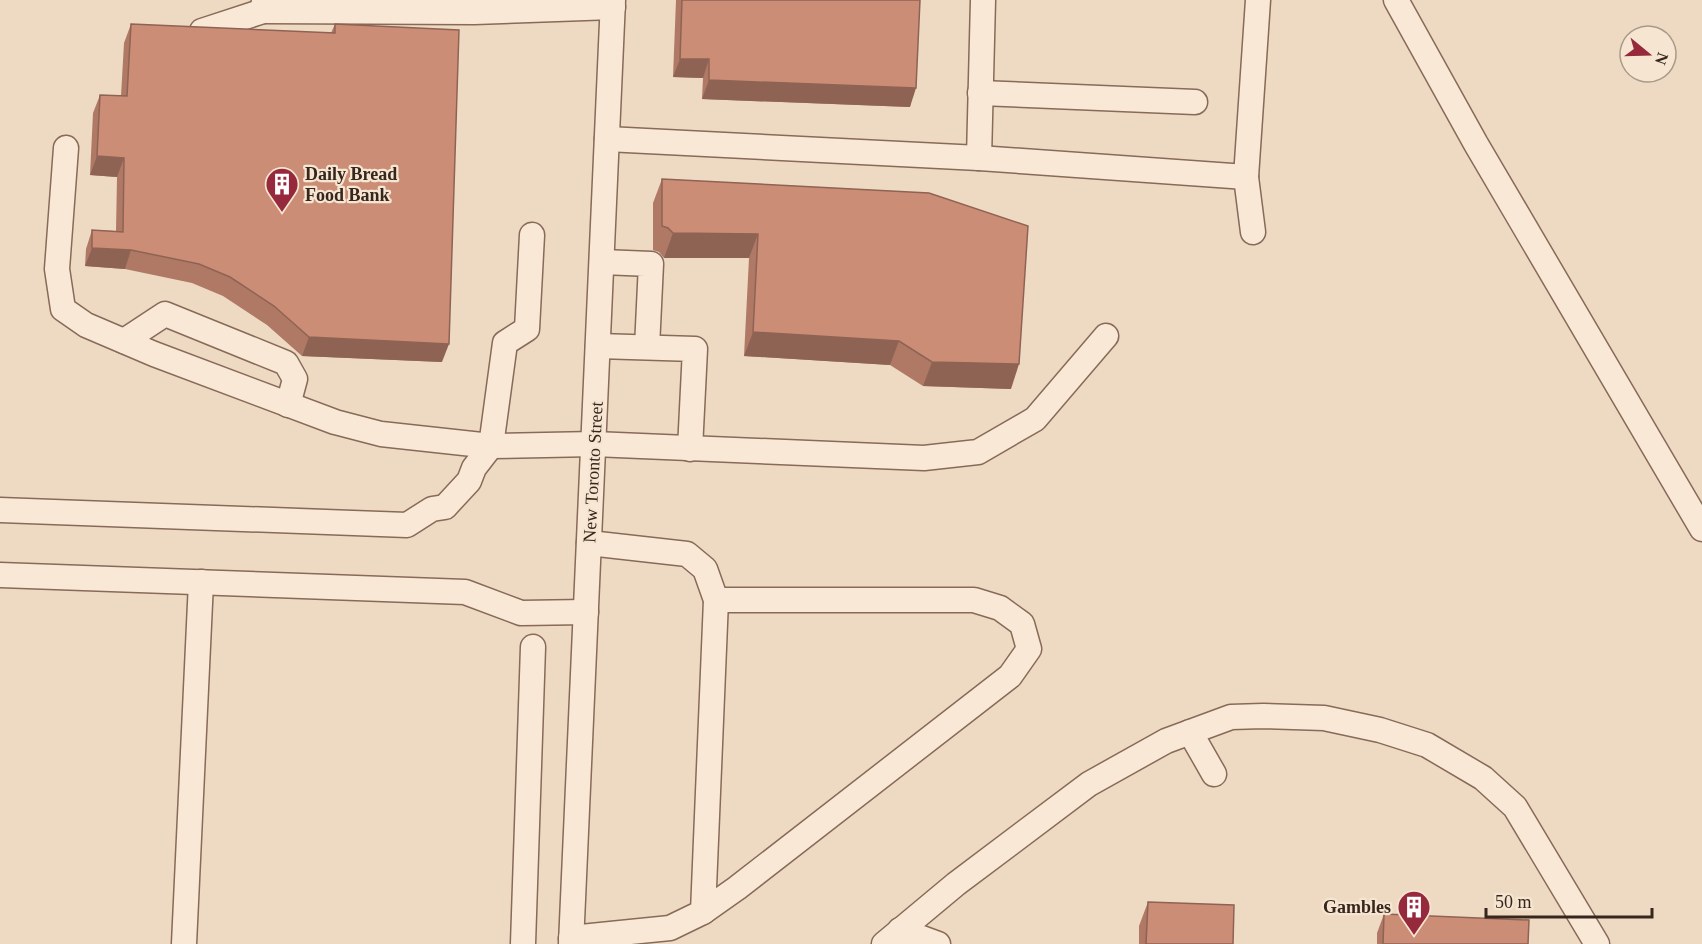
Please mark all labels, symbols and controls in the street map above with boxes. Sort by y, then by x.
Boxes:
north arrow [1618,24,1678,84]
text: N [1652,50,1672,67]
place label: Daily Bread Food Bank [305,164,397,205]
building icon: Daily Bread Food Bank [264,166,300,213]
street label: New Toronto Street [579,401,607,543]
scale bar [1486,881,1652,919]
building icon: Gambles [1396,889,1432,936]
text: 50 m [1495,892,1532,912]
place label: Gambles [1323,897,1391,917]

